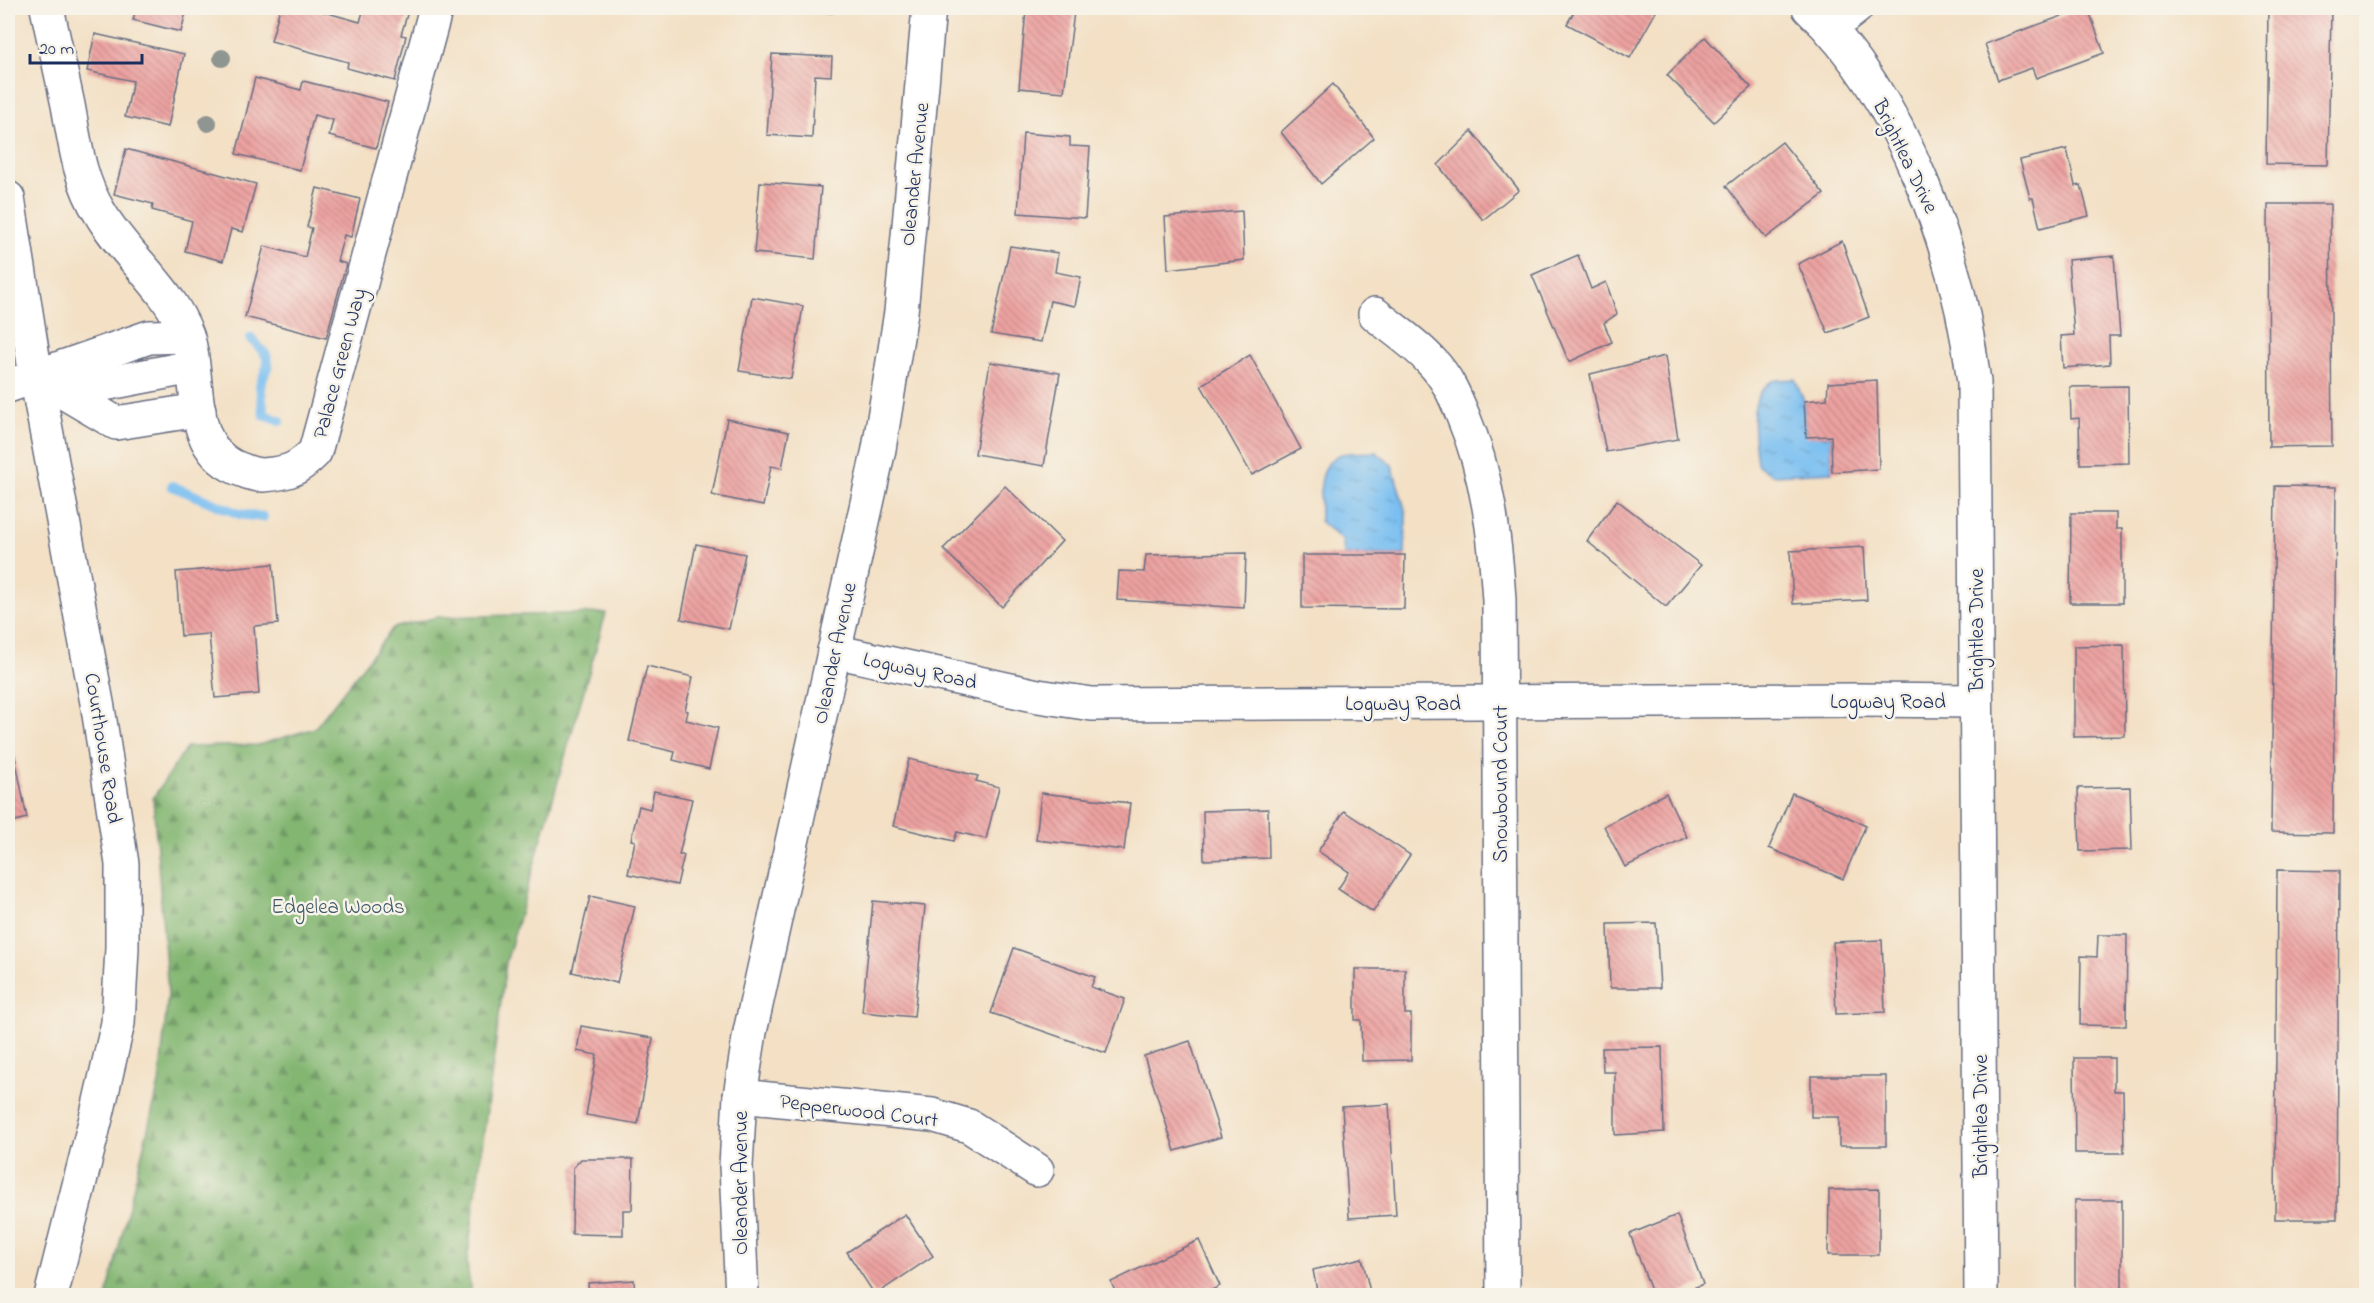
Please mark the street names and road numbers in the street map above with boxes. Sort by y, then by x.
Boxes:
street label: Brightlea Drive [1861,94,1945,220]
street label: Oleander Avenue [894,100,939,247]
street label: Palace Green Way [306,285,377,443]
street label: Brightlea Drive [1963,568,1995,693]
street label: Oleander Avenue [806,579,866,727]
street label: Logway Road [859,645,980,701]
street label: Courthouse Road [75,671,129,826]
street label: Logway Road [1830,688,1946,720]
street label: Logway Road [1345,690,1461,722]
street label: Snowbound Court [1487,705,1517,863]
street label: Brightlea Drive [1967,1054,1999,1179]
street label: Pepperwood Court [778,1087,940,1137]
street label: Oleander Avenue [727,1110,757,1255]

